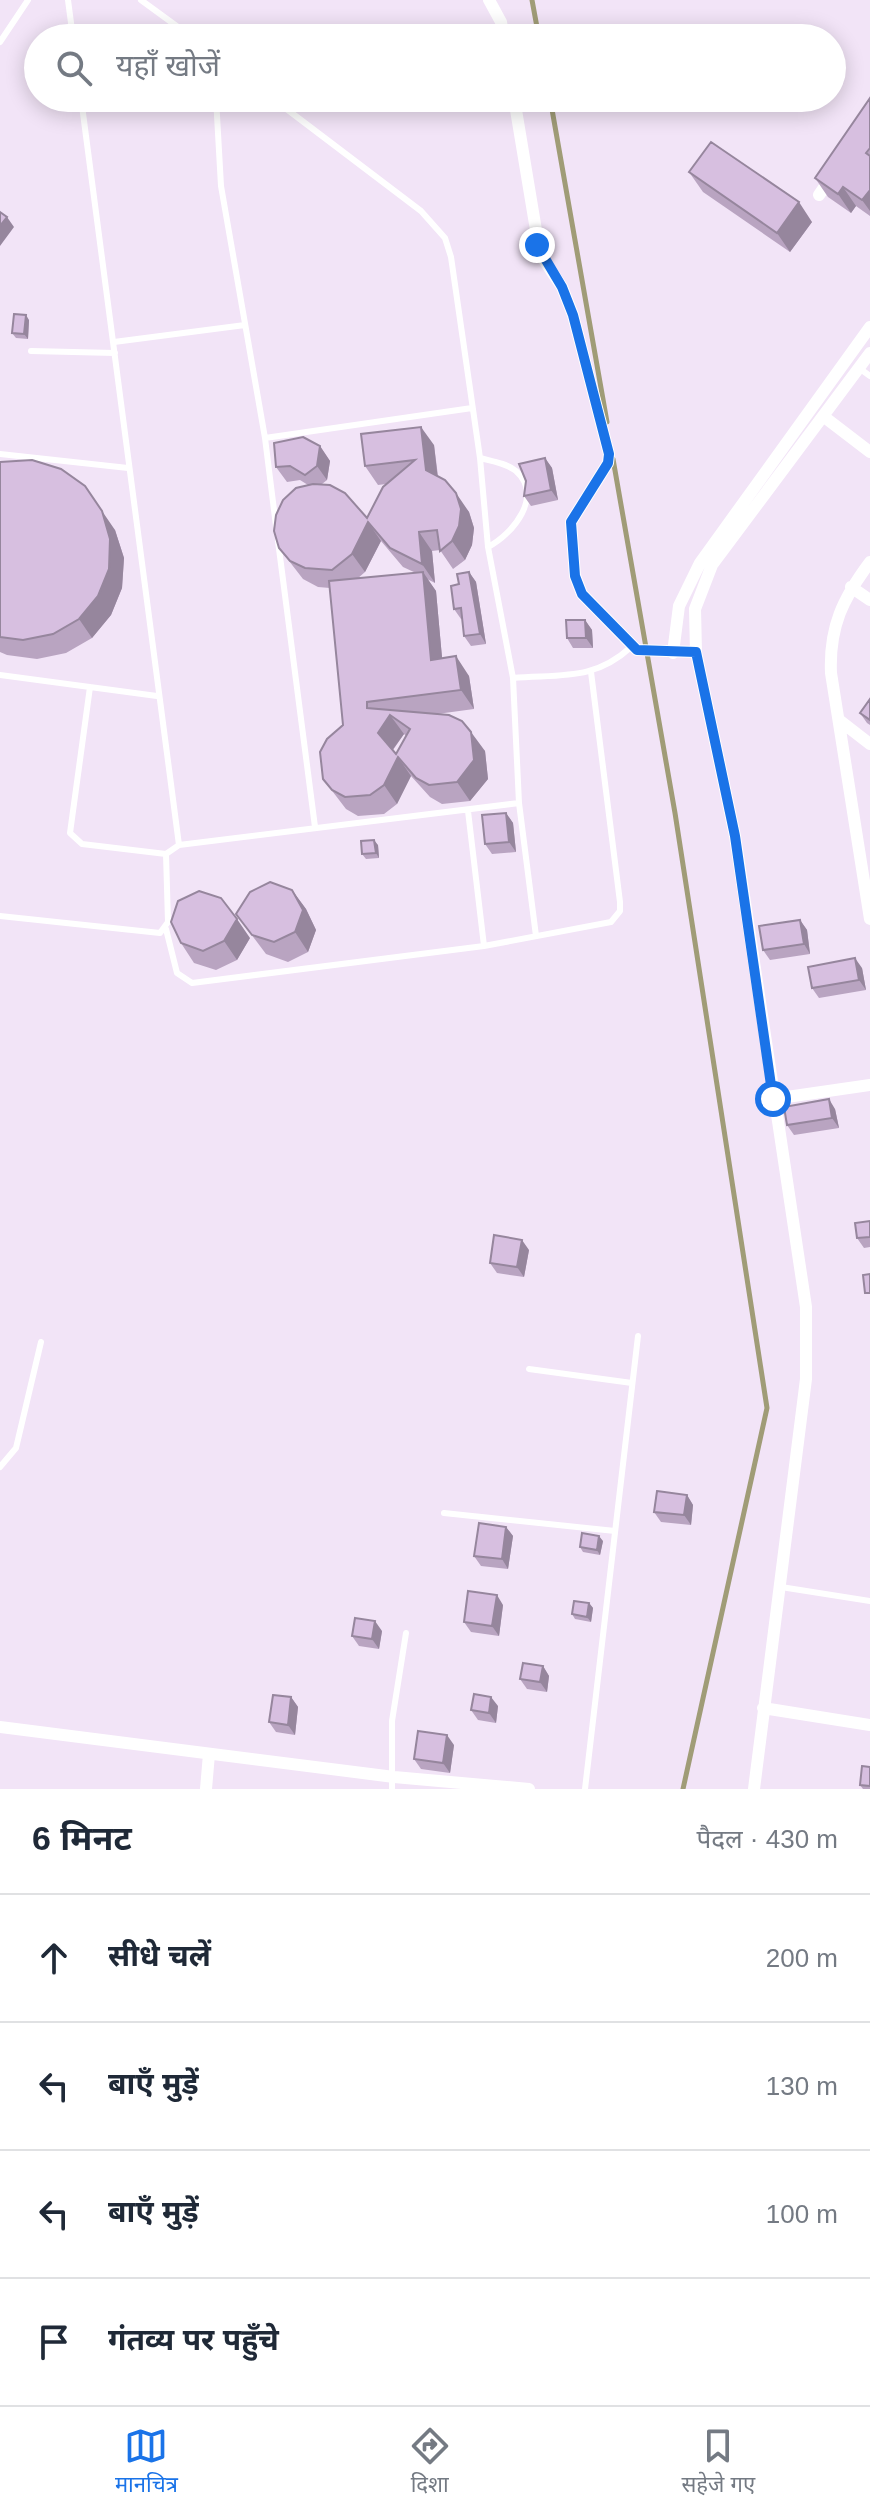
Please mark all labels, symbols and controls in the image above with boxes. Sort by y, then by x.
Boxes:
search box [24,24,846,112]
icon: search [52,46,96,90]
text: यहाँ खोजें [116,49,220,82]
route end [519,227,555,263]
route start [755,1081,791,1117]
text: 6 मिनट [32,1819,132,1857]
text: पैदल · 430 m [696,1824,838,1854]
icon: ahead [32,1936,76,1980]
text: सीधे चलें [108,1939,211,1972]
text: 200 m [766,1943,838,1973]
icon: left [32,2064,76,2108]
text: बाएँ मुड़ें [108,2067,199,2100]
text: 130 m [766,2071,838,2101]
icon: left [32,2192,76,2236]
text: बाएँ मुड़ें [108,2195,199,2228]
text: 100 m [766,2199,838,2229]
icon: arrive [32,2320,76,2364]
text: गंतव्य पर पहुँचे [108,2323,279,2356]
tab: मानचित्र [115,2424,178,2501]
tab: दिशा [408,2424,452,2501]
tab: सहेजे गए [682,2424,755,2501]

